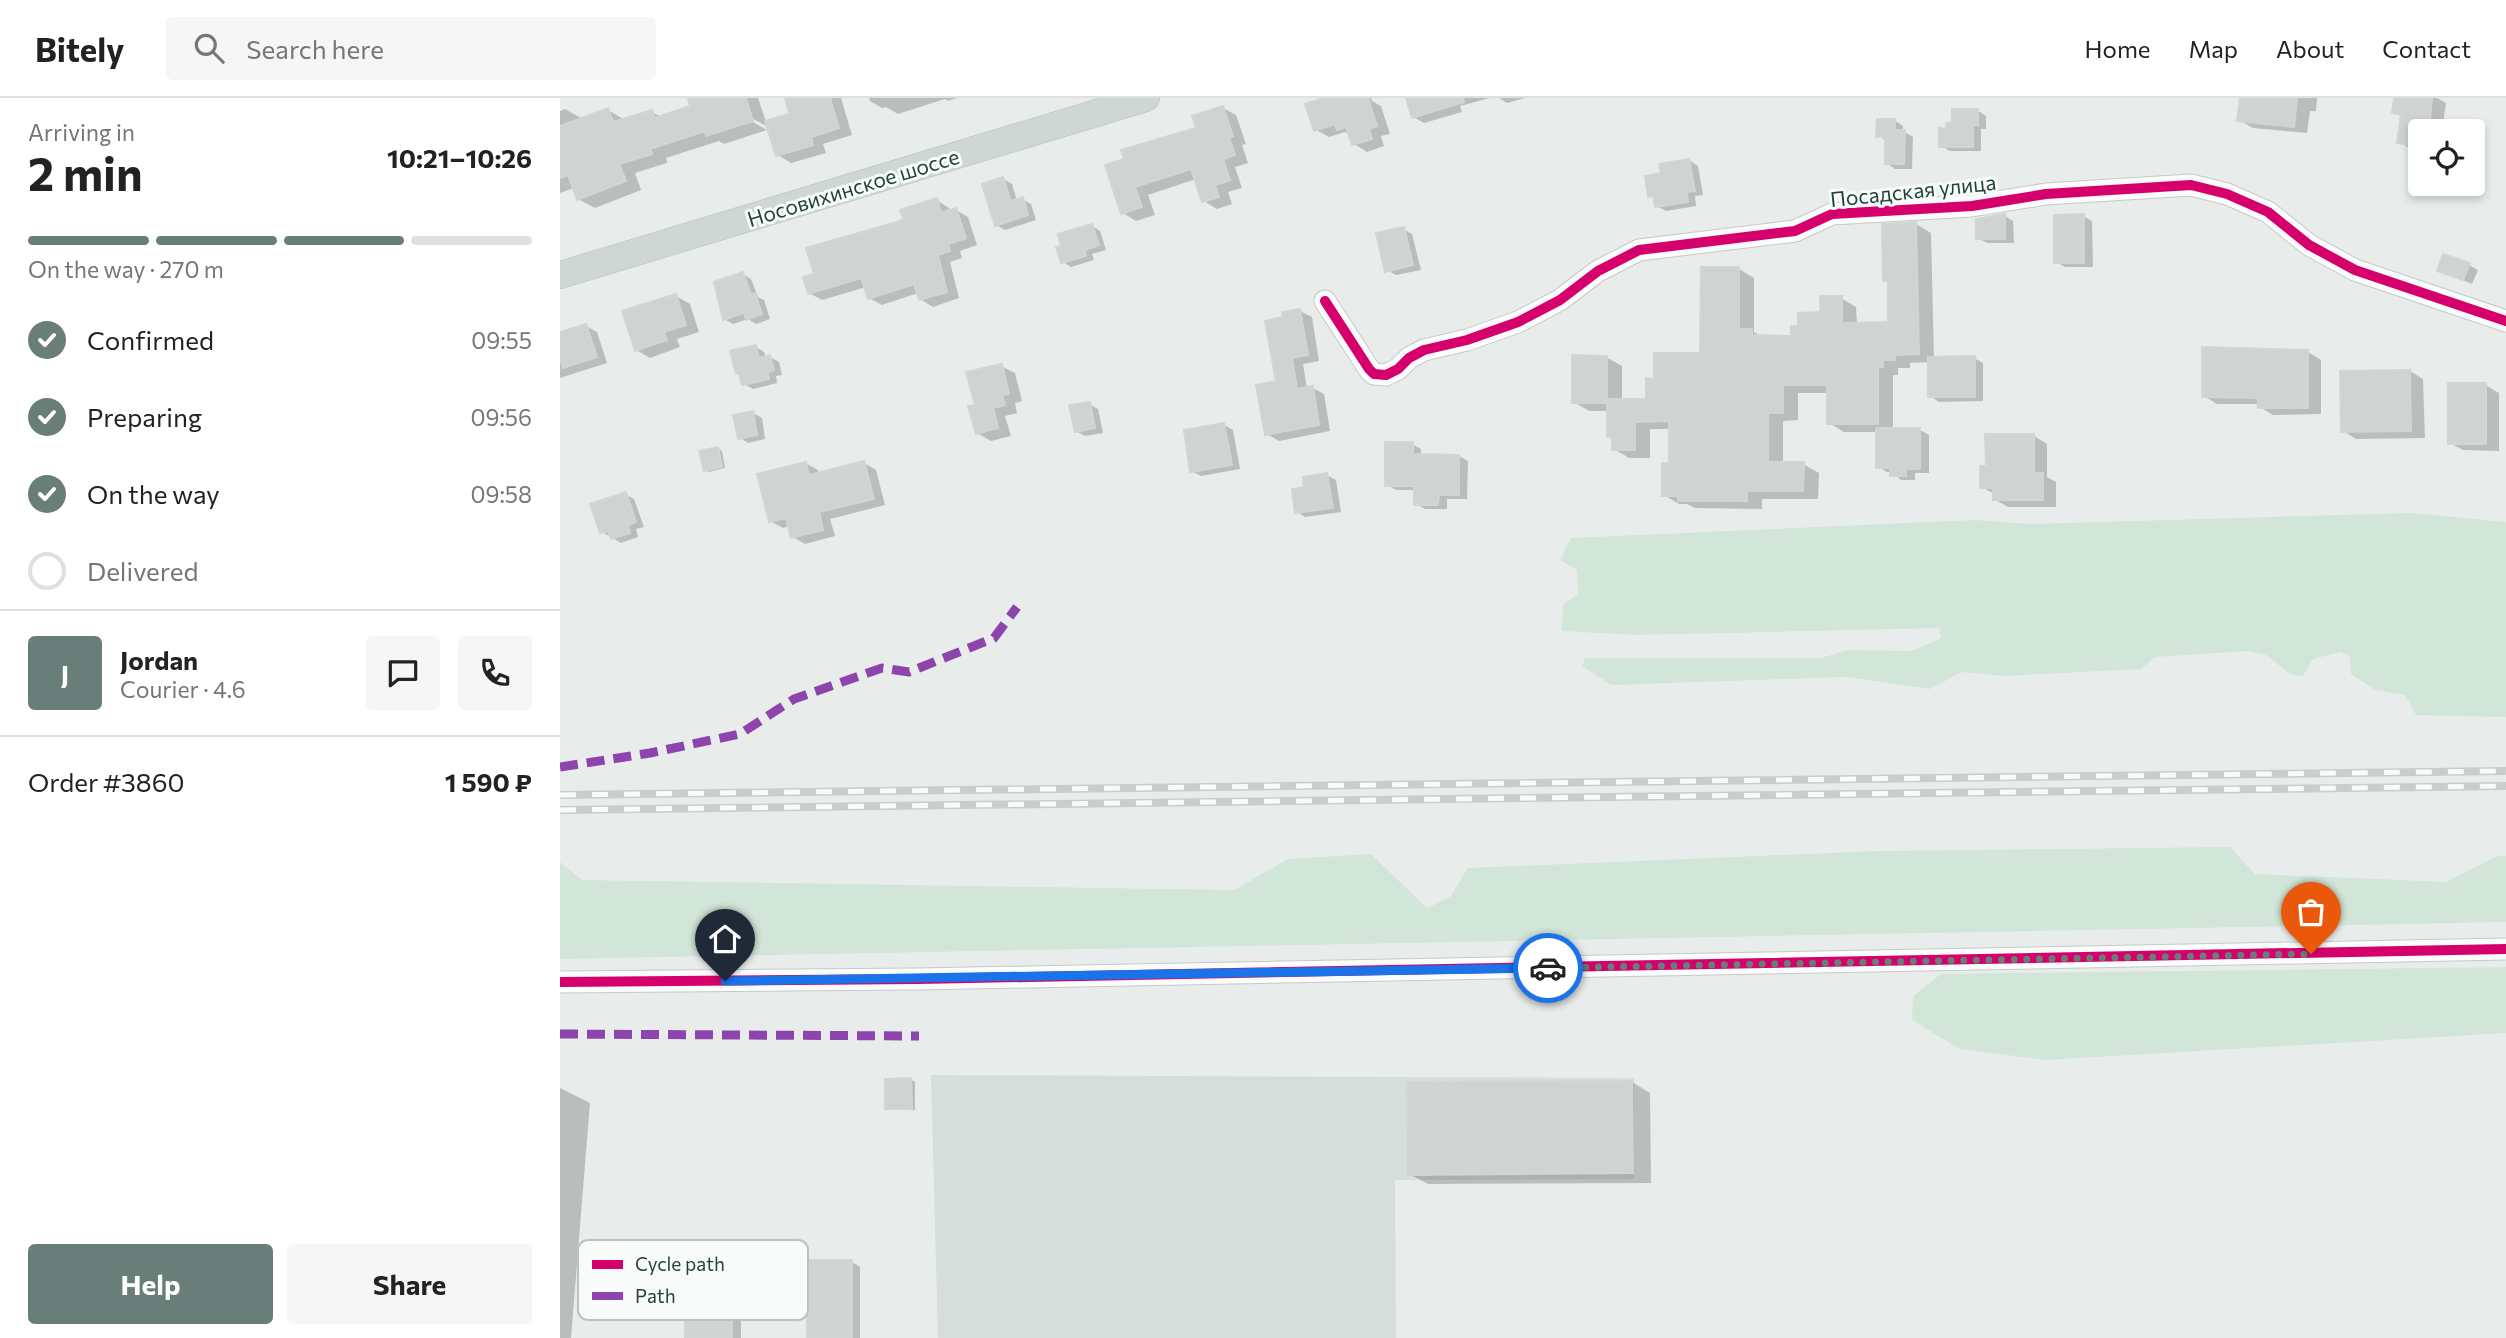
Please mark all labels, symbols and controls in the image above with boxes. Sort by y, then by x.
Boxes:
search box [166,17,656,80]
text: Bitely [35,28,124,69]
icon: search [190,29,228,67]
text: Search here [246,33,384,64]
text: Home [2085,34,2151,63]
text: Map [2189,34,2238,63]
text: About [2276,34,2344,63]
text: Contact [2382,34,2471,63]
text: Arriving in [28,118,135,146]
map controls [2408,119,2485,196]
button: locate [2408,119,2485,196]
text: 10:21–10:26 [387,142,532,173]
street label: Носовихинское шоссе [744,143,962,231]
text: 2 min [28,144,143,200]
street label: Посадская улица [1829,169,1997,211]
text: On the way · 270 m [28,255,224,283]
icon: check [28,321,66,359]
text: Confirmed [87,324,214,355]
text: 09:55 [471,326,532,354]
icon: check [28,398,66,436]
text: Preparing [87,401,202,432]
text: 09:56 [470,403,532,431]
icon: check [28,475,66,513]
text: On the way [87,478,220,509]
text: 09:58 [470,480,532,508]
text: Delivered [87,555,198,586]
button: chat [366,636,440,710]
button: phone [458,636,532,710]
text: Jordan [120,644,198,675]
text: J [61,658,69,689]
text: Courier · 4.6 [120,675,246,703]
text: Order #3860 [28,766,184,797]
text: 1 590 ₽ [445,766,532,797]
pin [2281,882,2341,954]
icon: bag [2292,893,2330,931]
pin [695,909,755,981]
icon: home [706,920,744,958]
courier [1513,933,1583,1003]
icon: car [1529,949,1567,987]
legend [578,1240,808,1320]
button: Help [28,1244,273,1324]
button: Share [287,1244,532,1324]
text: Cycle path [635,1252,725,1275]
text: Path [635,1284,676,1307]

